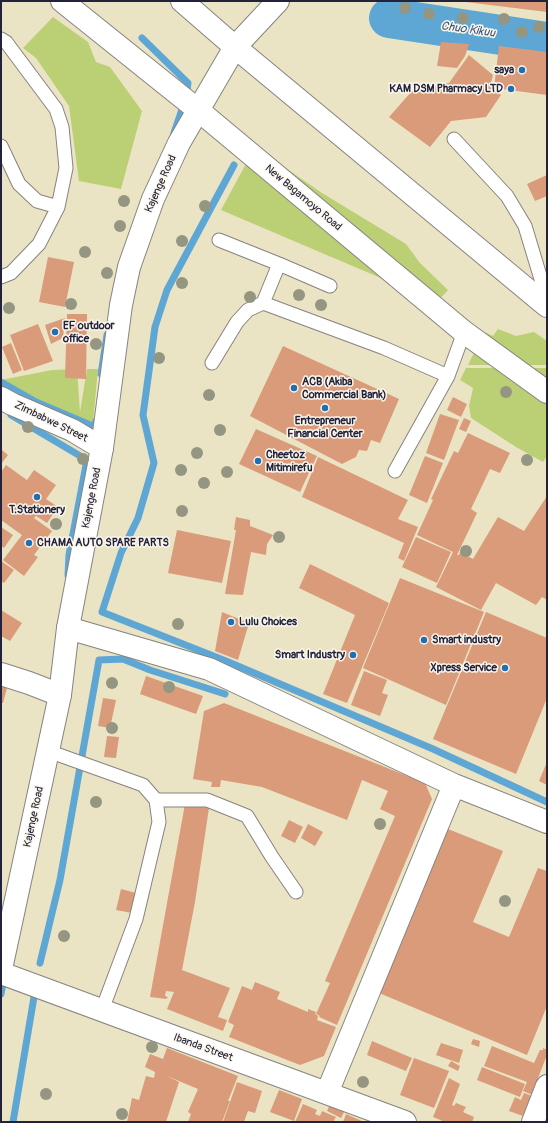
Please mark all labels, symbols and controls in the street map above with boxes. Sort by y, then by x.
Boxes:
water label: Chuo Kikuu [440,19,496,41]
place label: saya [494,63,514,77]
marker: saya [517,65,527,75]
place label: KAM DSM Pharmacy LTD [389,82,503,96]
marker: KAM DSM Pharmacy LTD [506,84,516,94]
street label: Kajenge Road [142,153,180,215]
street label: New Bagamoyo Road [262,162,344,234]
place label: EF outdoor office [63,319,115,345]
marker: EF outdoor office [50,327,60,337]
place label: ACB (Akiba Commercial Bank) [302,375,386,401]
marker: ACB (Akiba Commercial Bank) [289,383,299,393]
street label: Zimbabwe Street [12,399,90,445]
marker: Entrepreneur Financial Center [320,403,330,413]
place label: Entrepreneur Financial Center [287,414,363,440]
place label: Cheetoz Mitimirefu [266,448,312,474]
marker: Cheetoz Mitimirefu [253,456,263,466]
street label: Kajenge Road [80,466,104,530]
marker: T.Stationery [32,492,42,502]
place label: T.Stationery [9,503,65,517]
place label: CHAMA AUTO SPARE PARTS [37,536,169,550]
marker: CHAMA AUTO SPARE PARTS [24,538,34,548]
place label: Lulu Choices [239,615,297,629]
marker: Lulu Choices [226,617,236,627]
place label: Smart industry [432,633,501,647]
marker: Smart industry [419,635,429,645]
place label: Smart Industry [275,648,345,662]
marker: Smart Industry [348,650,358,660]
place label: Xpress Service [431,661,497,675]
marker: Xpress Service [500,663,510,673]
street label: Kajenge Road [21,785,47,849]
street label: Ibanda Street [172,1031,234,1065]

